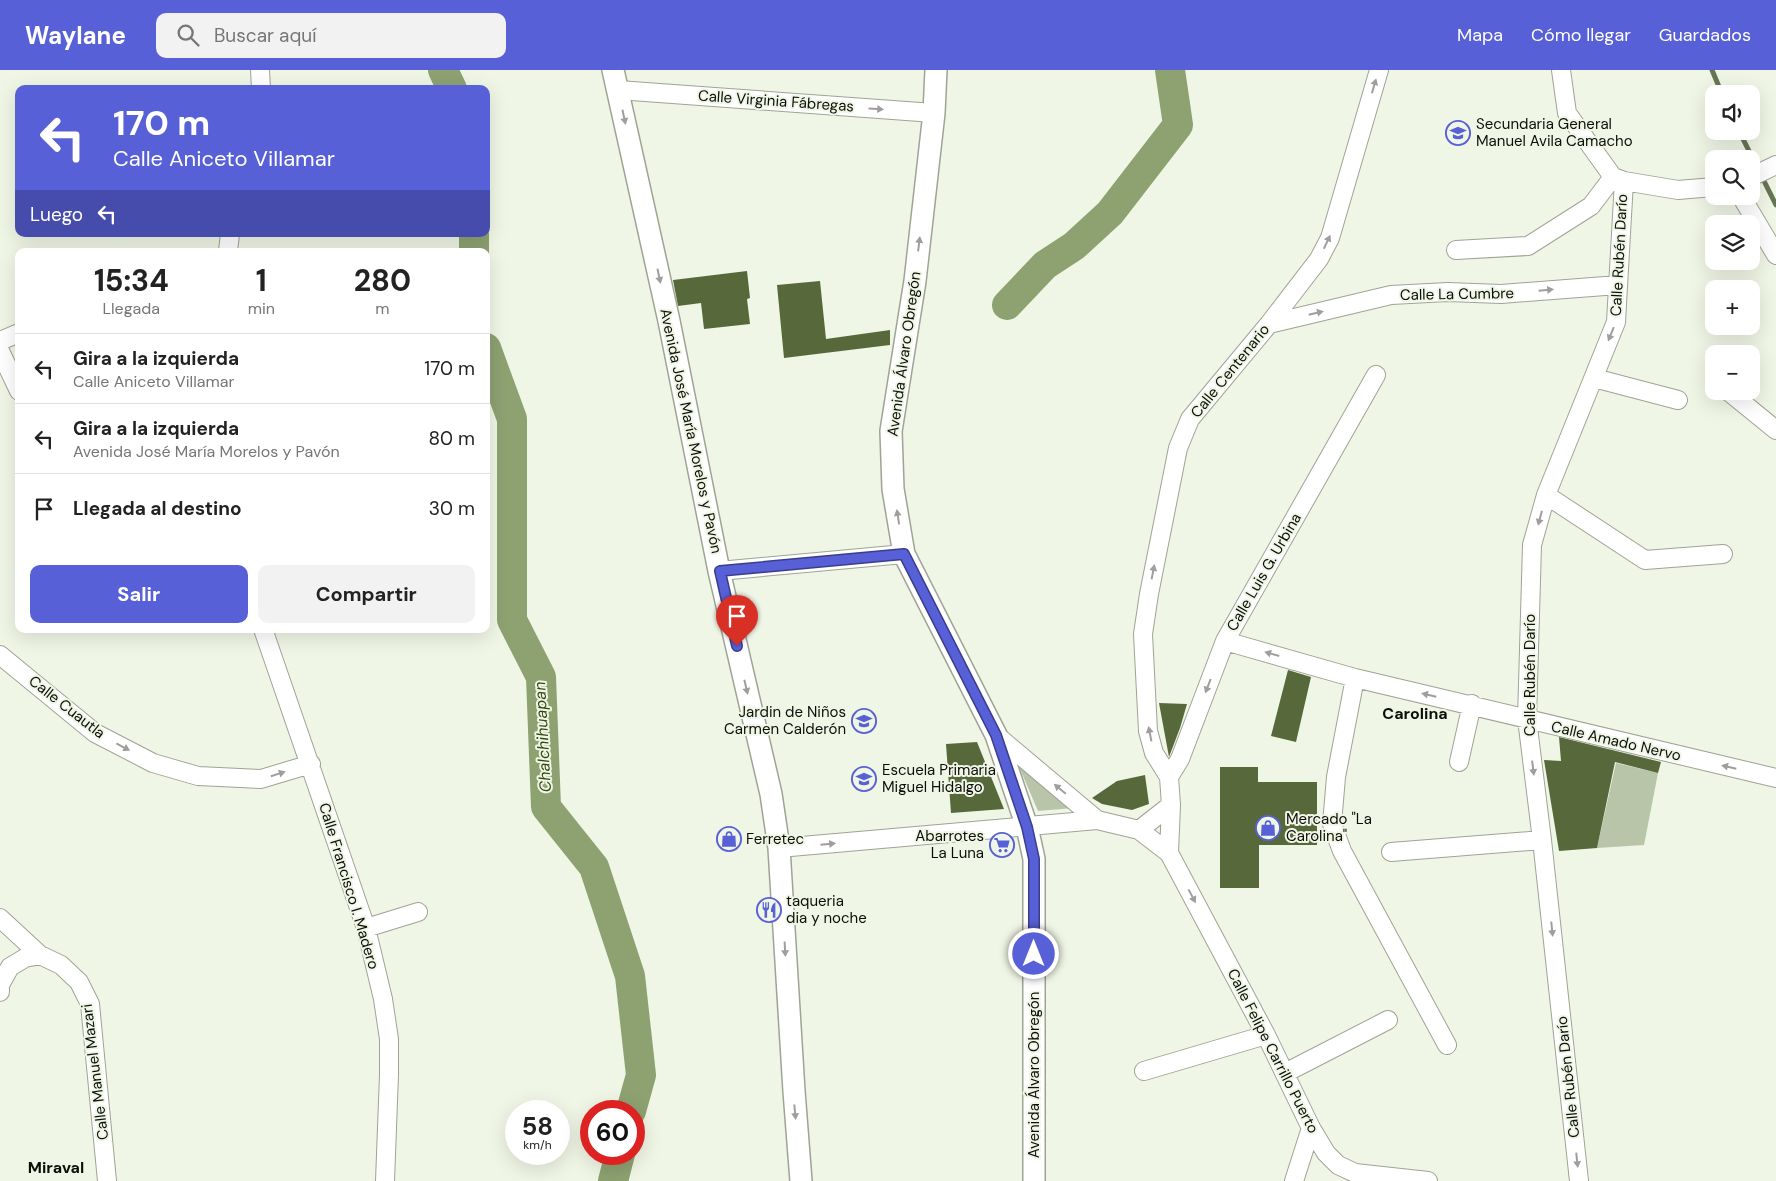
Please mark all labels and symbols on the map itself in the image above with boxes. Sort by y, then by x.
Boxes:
one-way arrow [1370,79,1378,94]
street label: Calle Virginia Fábregas [697,86,855,116]
one-way arrow [868,105,884,113]
one-way arrow [620,110,628,125]
place label: Secundaria General Manuel Avila Camacho [1476,114,1633,151]
school or university icon: Secundaria General Manuel Avila Camacho [1445,120,1471,146]
street label: Calle Rubén Darío [1606,193,1632,317]
one-way arrow [1324,235,1332,249]
one-way arrow [915,236,923,252]
one-way arrow [655,269,663,284]
street label: Avenida Álvaro Obregón [883,270,925,438]
street label: Calle La Cumbre [1400,283,1514,305]
one-way arrow [1539,286,1555,294]
street label: Avenida José María Morelos y Pavón [655,307,727,555]
one-way arrow [1309,309,1324,317]
street label: Calle Centenario [1186,320,1274,422]
one-way arrow [1607,326,1614,341]
one-way arrow [894,508,902,524]
street label: Calle Luis G. Urbina [1222,509,1306,635]
one-way arrow [1536,510,1544,525]
one-way arrow [1150,564,1158,580]
pin [716,595,758,646]
street label: Calle Rubén Darío [1520,614,1540,736]
one-way arrow [1264,650,1279,658]
street label: Calle Cuautla [25,671,109,743]
one-way arrow [742,679,750,694]
one-way arrow [1204,679,1211,694]
water label: Chalchihuapan [529,681,556,793]
one-way arrow [1422,691,1437,699]
place label: Jardin de Niños Carmen Calderón [724,702,846,739]
district label: Carolina [1382,703,1448,724]
school or university icon: Jardin de Niños Carmen Calderón [851,708,877,734]
street label: Calle Amado Nervo [1549,716,1683,766]
one-way arrow [1145,725,1153,741]
one-way arrow [115,743,130,751]
place label: Escuela Primaria Miguel Hidalgo [882,760,996,797]
one-way arrow [1529,760,1537,776]
one-way arrow [1721,763,1736,771]
school or university icon: Escuela Primaria Miguel Hidalgo [851,766,877,792]
one-way arrow [271,769,286,777]
one-way arrow [1053,783,1066,794]
street label: Calle Francisco I. Madero [314,800,384,972]
place label: Mercado "La Carolina" [1286,809,1372,846]
shop icon: Mercado "La Carolina" [1255,815,1281,841]
shop icon: Ferretec [716,826,742,852]
place label: Abarrotes La Luna [915,826,984,863]
place label: Ferretec [746,829,804,849]
supermarket icon: Abarrotes La Luna [989,832,1015,858]
one-way arrow [820,840,836,848]
one-way arrow [1187,889,1196,903]
place label: taqueria dia y noche [786,891,867,928]
restaurant icon: taqueria dia y noche [756,897,782,923]
one-way arrow [1548,921,1556,937]
position arrow [1007,927,1059,979]
one-way arrow [782,942,790,958]
street label: Calle Felipe Carrillo Puerto [1223,965,1323,1137]
street label: Avenida Álvaro Obregón [1024,992,1044,1158]
street label: Calle Manuel Mazari [77,1003,113,1141]
street label: Calle Rubén Darío [1552,1015,1584,1139]
speed limit sign: 60 [580,1100,645,1165]
one-way arrow [792,1104,800,1120]
one-way arrow [1573,1153,1581,1169]
district label: Miraval [28,1157,84,1178]

